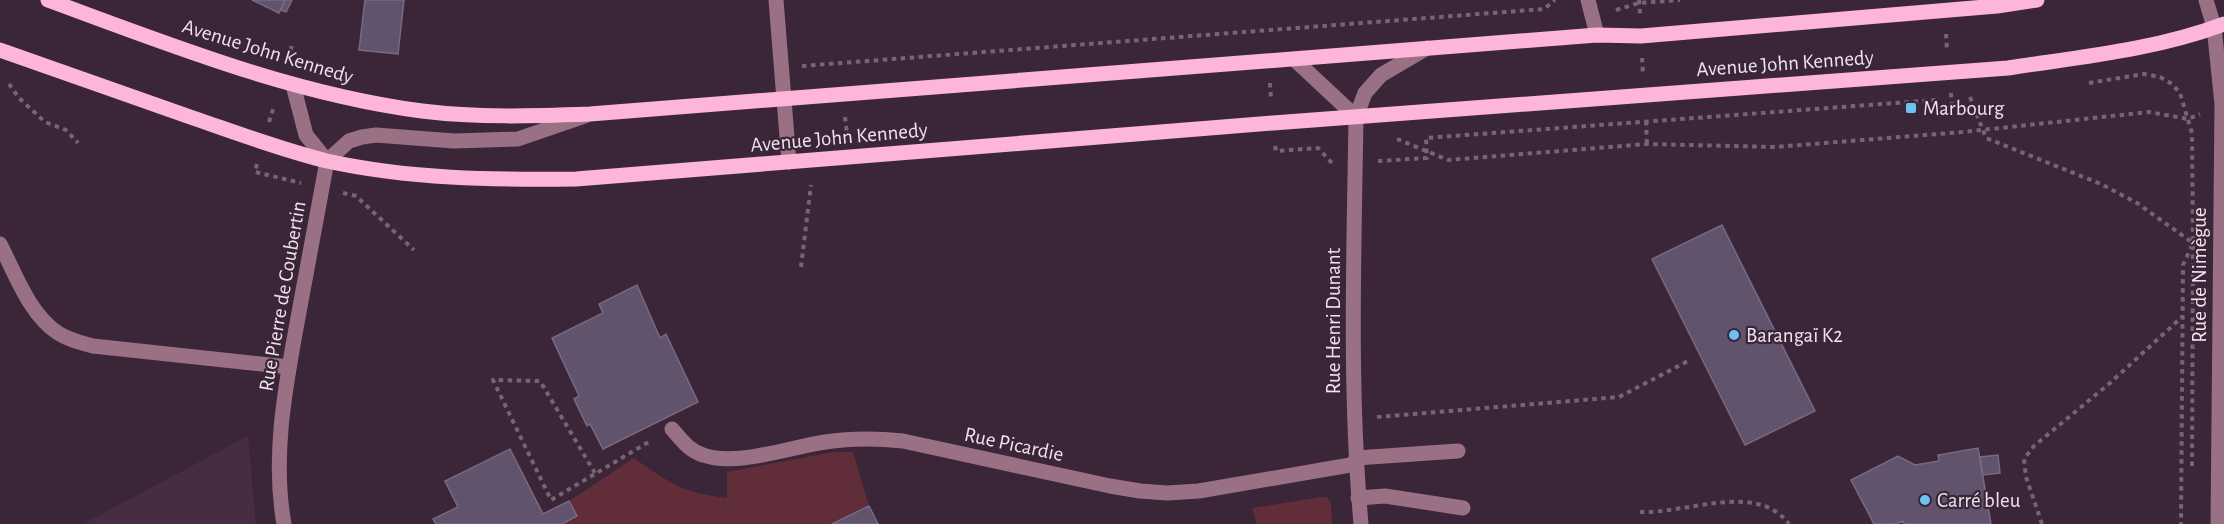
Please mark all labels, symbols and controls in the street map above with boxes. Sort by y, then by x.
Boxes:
street label: Avenue John Kennedy [180,15,356,88]
street label: Avenue John Kennedy [1696,47,1874,80]
place label: Marbourg [1923,98,2005,119]
marker: Marbourg [1904,101,1918,115]
street label: Avenue John Kennedy [750,119,929,156]
street label: Rue Pierre de Coubertin [255,199,310,393]
street label: Rue de Nimègue [2189,207,2210,343]
street label: Rue Henri Dunant [1323,247,1344,394]
place label: Barangaï K2 [1746,325,1843,346]
marker: Barangaï K2 [1727,328,1741,342]
street label: Rue Picardie [962,424,1065,465]
place label: Carré bleu [1937,490,2021,511]
marker: Carré bleu [1918,493,1932,507]

